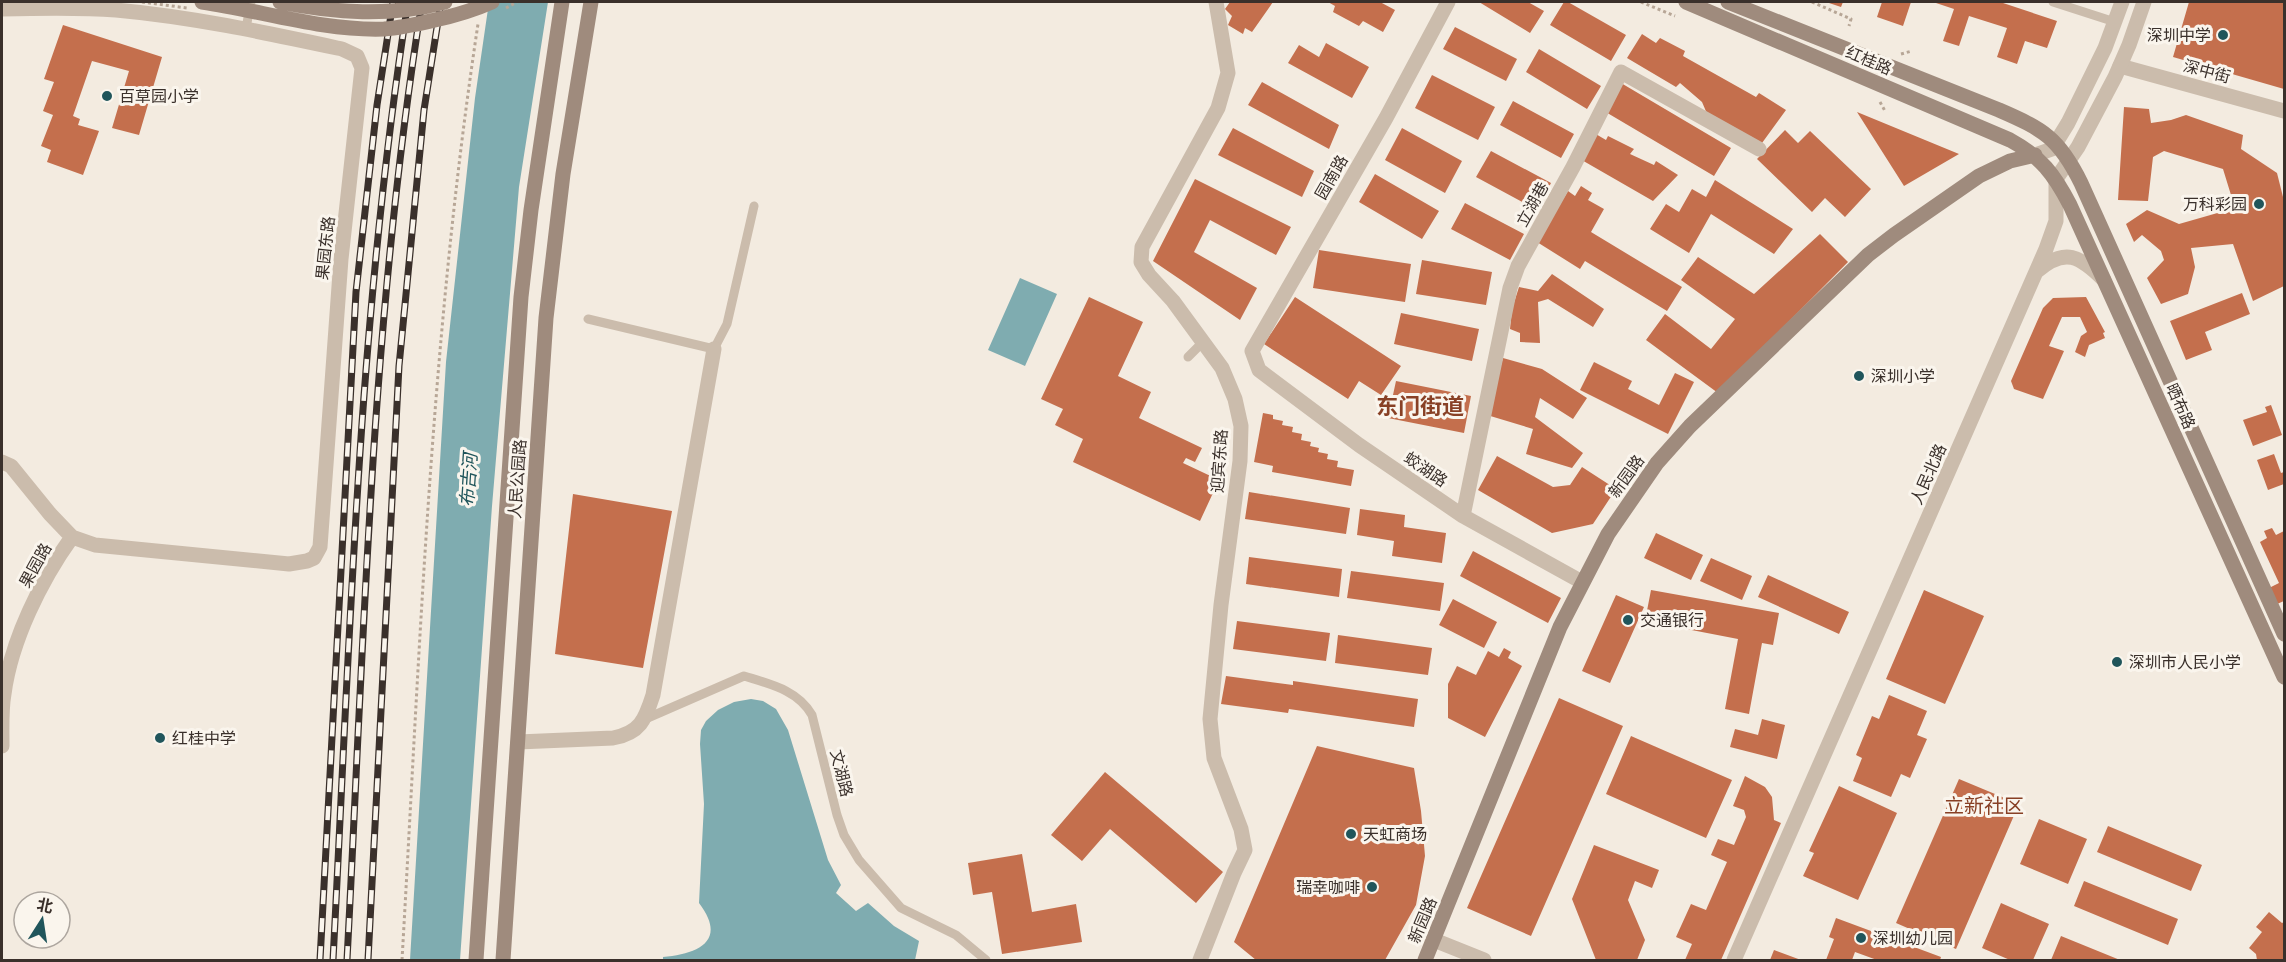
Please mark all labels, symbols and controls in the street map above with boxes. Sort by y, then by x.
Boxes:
place label: 深圳中学 [2147,24,2211,46]
marker: 深圳中学 [2216,28,2230,42]
street label: 红桂路 [1843,40,1895,80]
street label: 深中街 [2181,54,2233,88]
place label: 百草园小学 [119,85,199,107]
marker: 百草园小学 [100,89,114,103]
street label: 园南路 [1309,151,1353,203]
street label: 立湖巷 [1511,178,1553,230]
place label: 万科彩园 [2183,193,2247,215]
marker: 万科彩园 [2252,197,2266,211]
street label: 果园东路 [311,215,339,281]
place label: 深圳小学 [1871,365,1935,387]
marker: 深圳小学 [1852,369,1866,383]
street label: 晒布路 [2161,380,2201,432]
district label: 东门街道 [1376,391,1464,421]
street label: 迎宾东路 [1206,428,1232,494]
street label: 人民公园路 [503,438,531,520]
street label: 人民北路 [1905,440,1951,508]
street label: 蛟湖路 [1400,446,1452,492]
water label: 布吉河 [454,449,482,508]
street label: 新园路 [1603,450,1649,502]
street label: 果园路 [14,539,56,591]
place label: 交通银行 [1640,609,1704,631]
marker: 交通银行 [1621,613,1635,627]
place label: 深圳市人民小学 [2129,651,2241,673]
marker: 深圳市人民小学 [2110,655,2124,669]
place label: 红桂中学 [172,727,236,749]
marker: 红桂中学 [153,731,167,745]
street label: 文湖路 [826,747,858,799]
district label: 立新社区 [1944,792,2024,819]
place label: 天虹商场 [1363,823,1427,845]
marker: 天虹商场 [1344,827,1358,841]
place label: 瑞幸咖啡 [1296,876,1360,898]
marker: 瑞幸咖啡 [1365,880,1379,894]
north arrow [12,890,72,950]
text: 北 [35,893,55,918]
street label: 新园路 [1402,894,1442,946]
place label: 深圳幼儿园 [1873,927,1953,949]
marker: 深圳幼儿园 [1854,931,1868,945]

